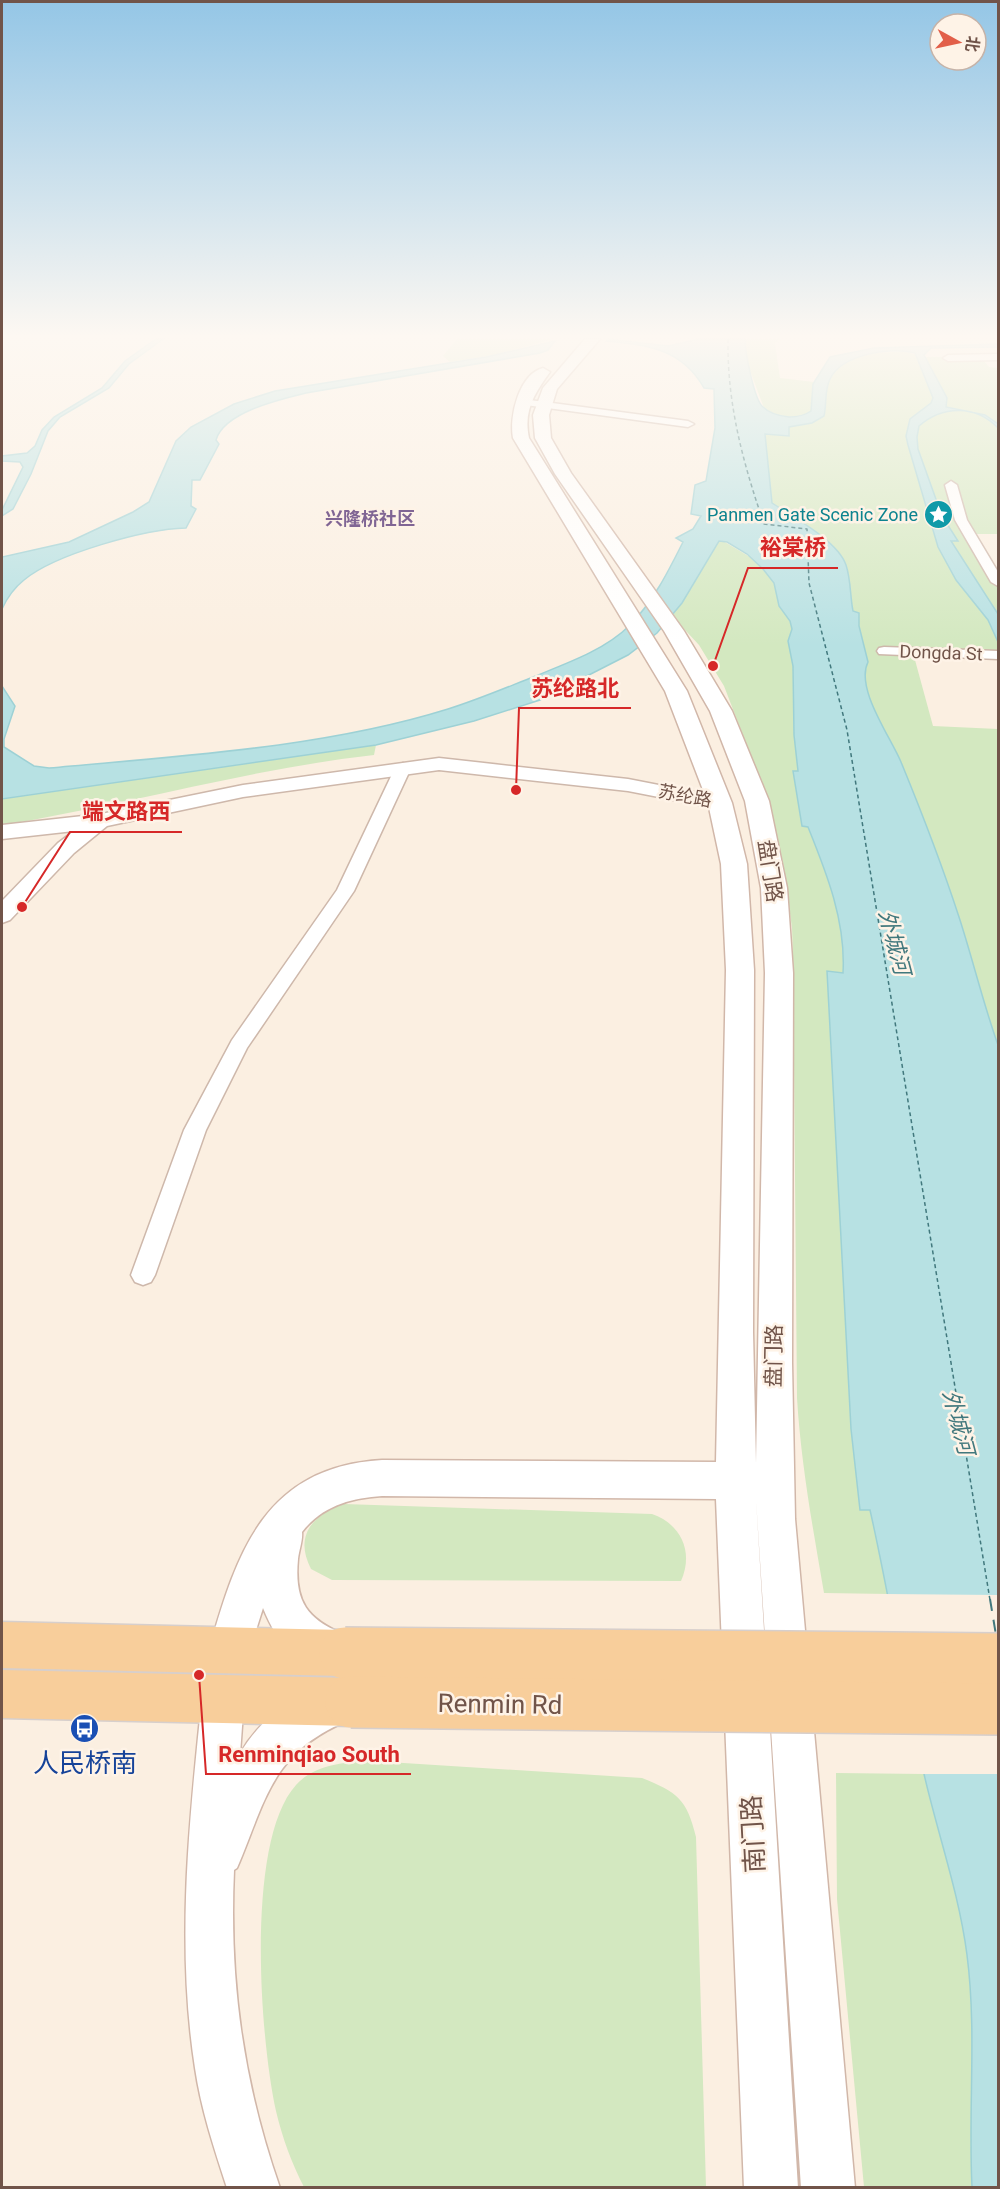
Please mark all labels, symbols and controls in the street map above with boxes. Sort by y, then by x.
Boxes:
north arrow [928,12,988,72]
text: 北 [962,35,983,53]
place icon: Panmen Gate Scenic Zone [923,499,955,531]
place label: Panmen Gate Scenic Zone [707,504,918,525]
district label: 兴隆桥社区 [325,508,415,529]
callout: 裕棠桥 [748,528,838,568]
text: 裕棠桥 [760,535,826,560]
street label: Dongda St [899,641,983,664]
callout: 苏纶路北 [519,668,631,708]
text: 苏纶路北 [531,676,619,701]
street label: 苏纶路 [657,780,714,811]
callout: 端文路西 [70,792,182,832]
text: 端文路西 [82,799,170,824]
street label: 盘门路 [753,838,787,904]
water label: 外城河 [874,907,916,981]
street label: 盘门路 [761,1324,787,1388]
water label: 外城河 [938,1387,980,1461]
street label: Renmin Rd [437,1688,563,1720]
bus stop icon: 人民桥南 [69,1713,101,1745]
callout: Renminqiao South [206,1734,411,1774]
text: Renminqiao South [218,1742,400,1767]
place label: 人民桥南 [33,1748,137,1778]
street label: 南门路 [736,1794,770,1874]

